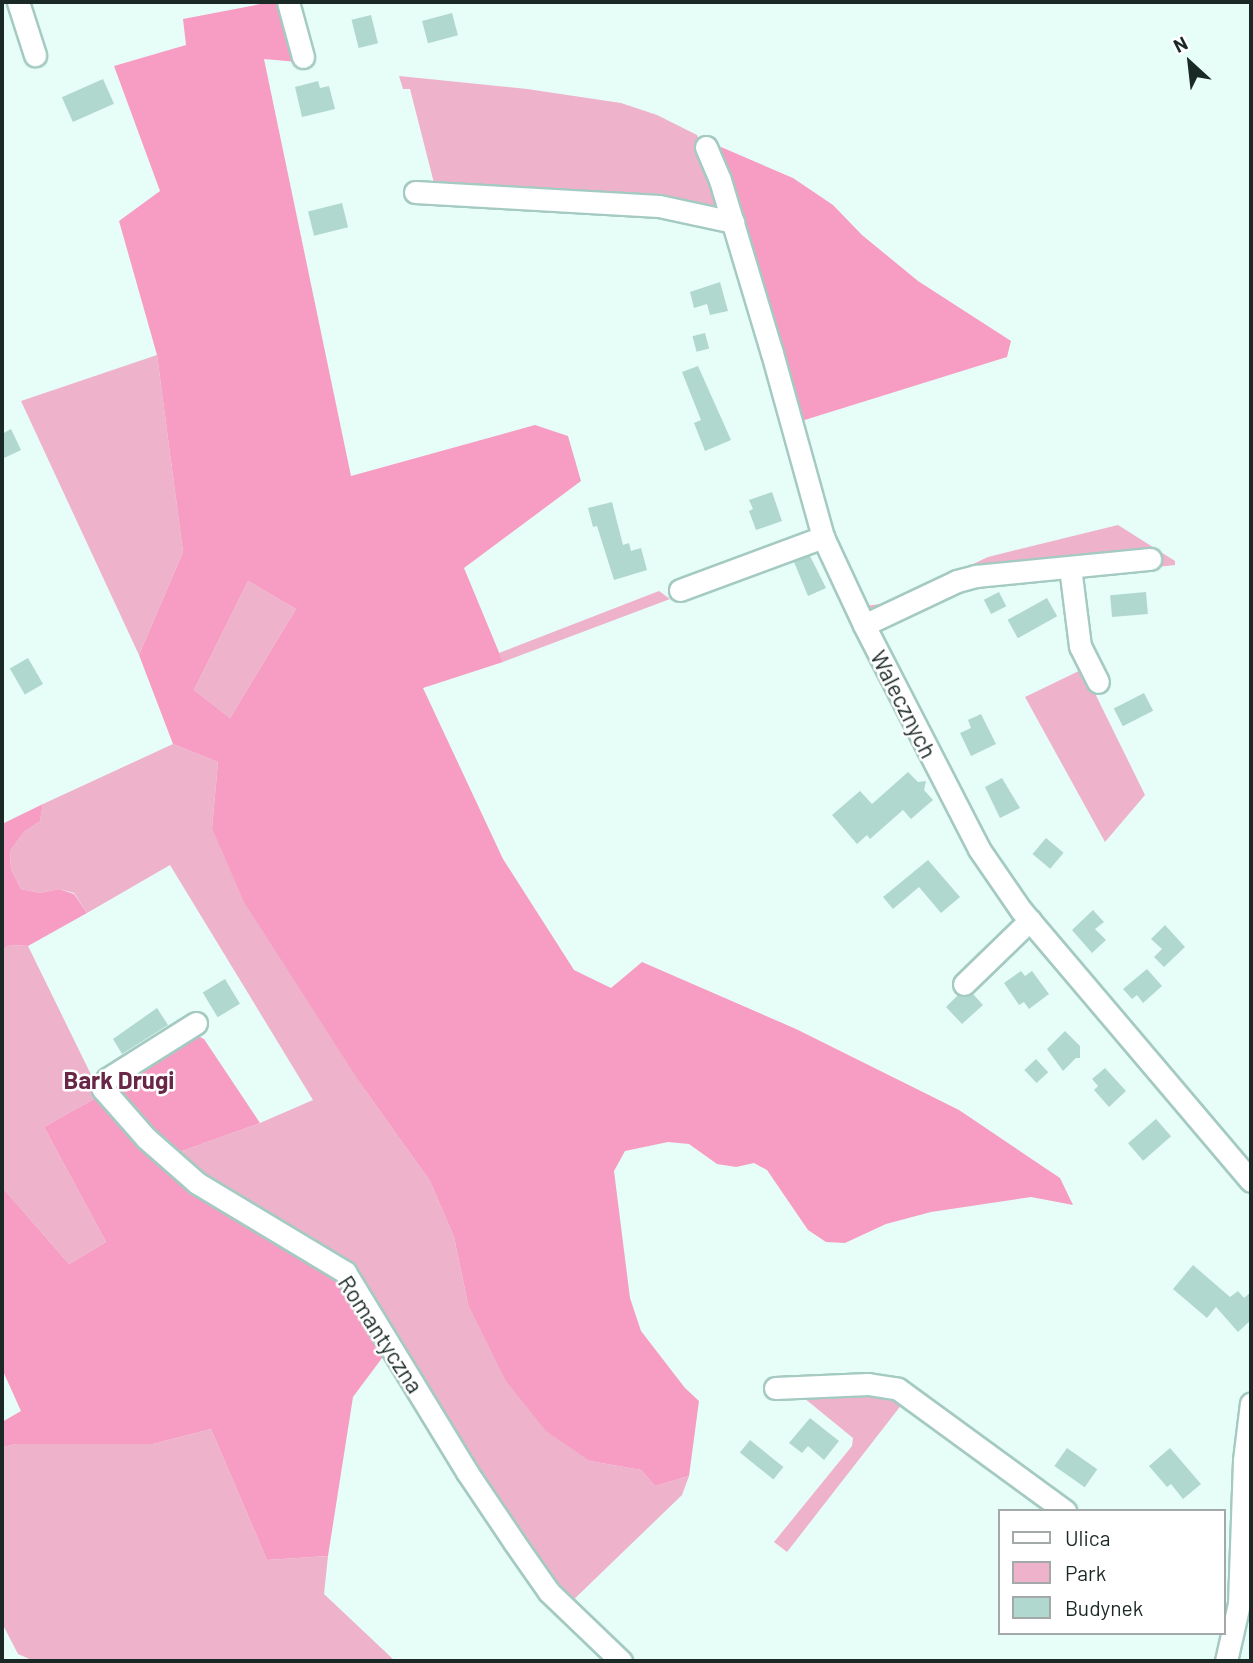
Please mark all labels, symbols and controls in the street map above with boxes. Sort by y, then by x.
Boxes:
north arrow [1155,28,1225,98]
text: N [1169,31,1191,57]
street label: Walecznych [865,645,943,763]
district label: Bark Drugi [64,1066,174,1094]
street label: Romantyczna [333,1270,429,1398]
legend [998,1509,1225,1635]
text: Ulica [1065,1525,1110,1550]
text: Park [1065,1560,1106,1585]
text: Budynek [1065,1595,1143,1620]

